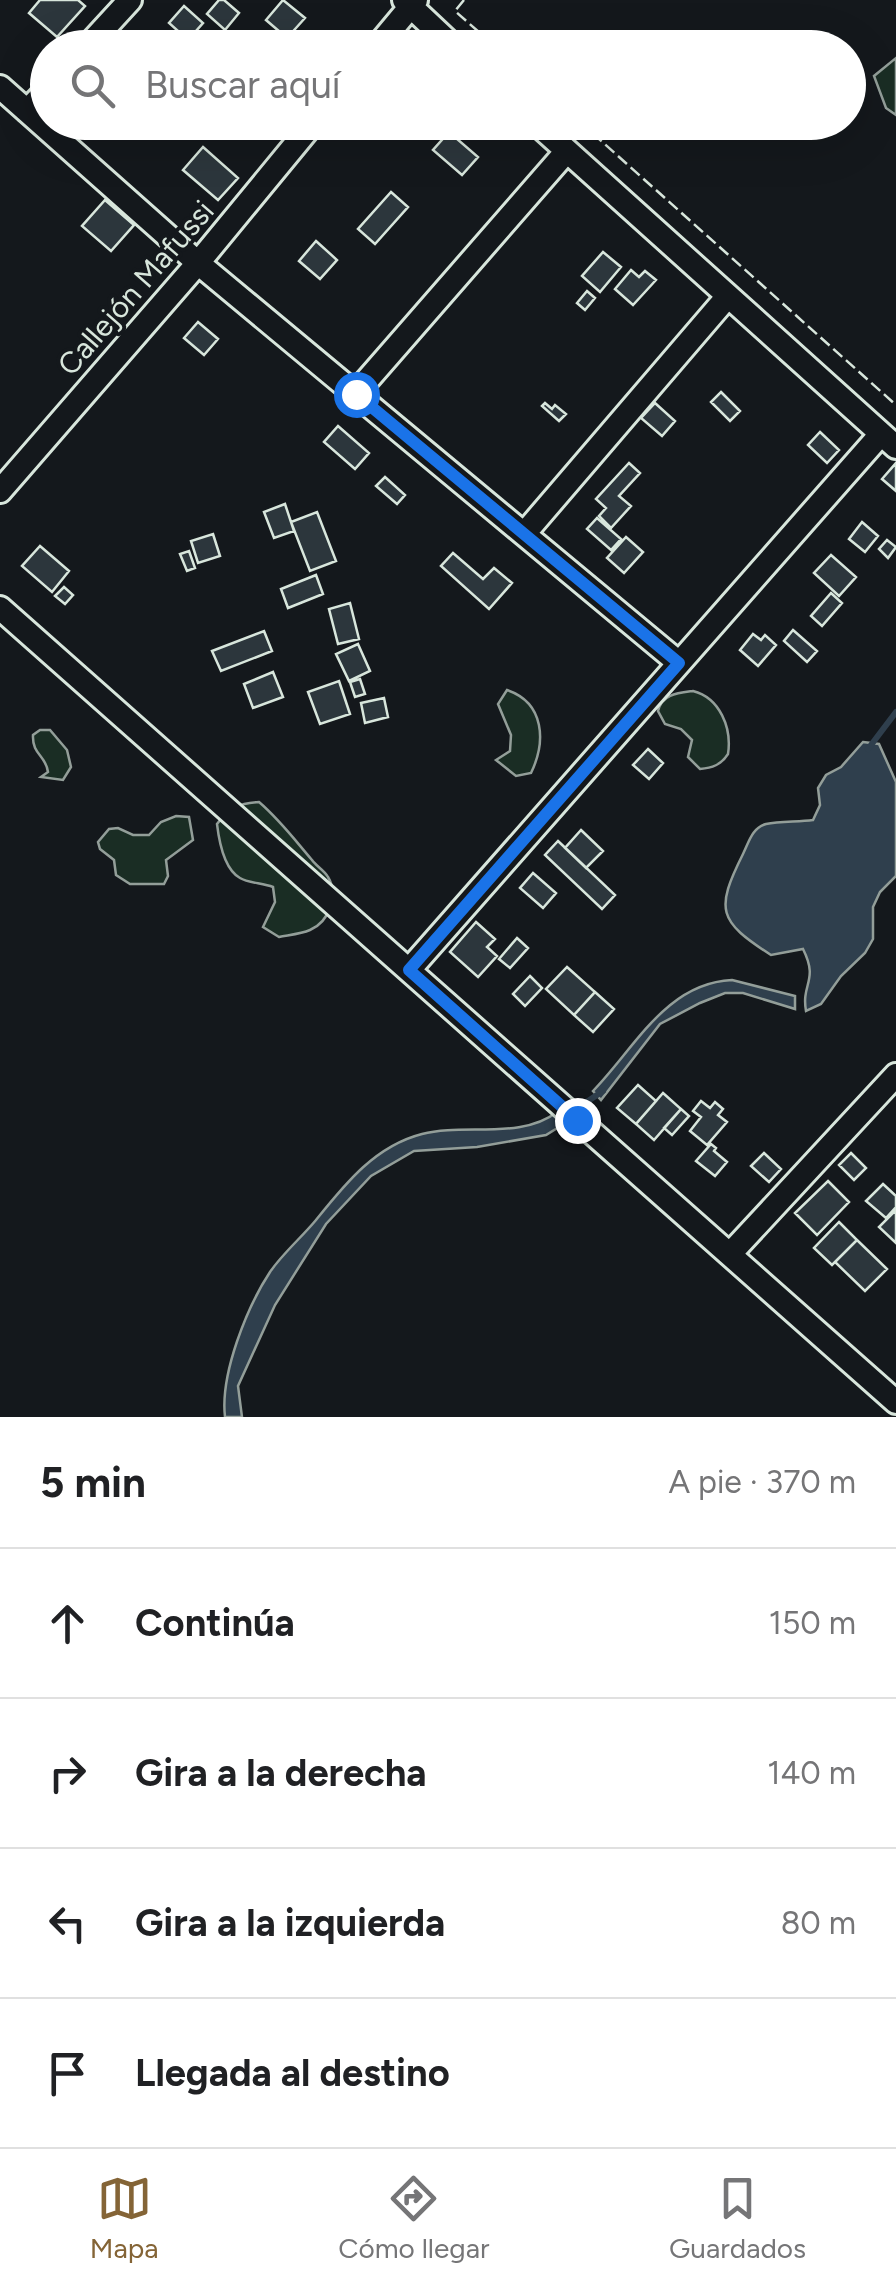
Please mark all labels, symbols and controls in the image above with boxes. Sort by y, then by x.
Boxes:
search box [30,30,866,140]
icon: search [65,58,120,113]
text: Buscar aquí [145,62,341,108]
street label: Callejón Mafussi [50,193,222,383]
route start [334,372,380,418]
route end [555,1098,601,1144]
text: 5 min [40,1457,146,1508]
text: A pie · 370 m [668,1463,856,1501]
icon: ahead [40,1596,95,1651]
text: Continúa [135,1600,295,1646]
text: 150 m [769,1604,856,1642]
icon: right [40,1746,95,1801]
text: Gira a la derecha [135,1750,427,1796]
text: 140 m [767,1754,856,1792]
icon: left [40,1896,95,1951]
text: Gira a la izquierda [135,1900,445,1946]
text: 80 m [781,1904,856,1942]
icon: arrive [40,2046,95,2101]
text: Llegada al destino [135,2050,450,2096]
tab: Mapa [90,2171,159,2265]
tab: Cómo llegar [338,2171,489,2265]
tab: Guardados [669,2171,806,2265]

